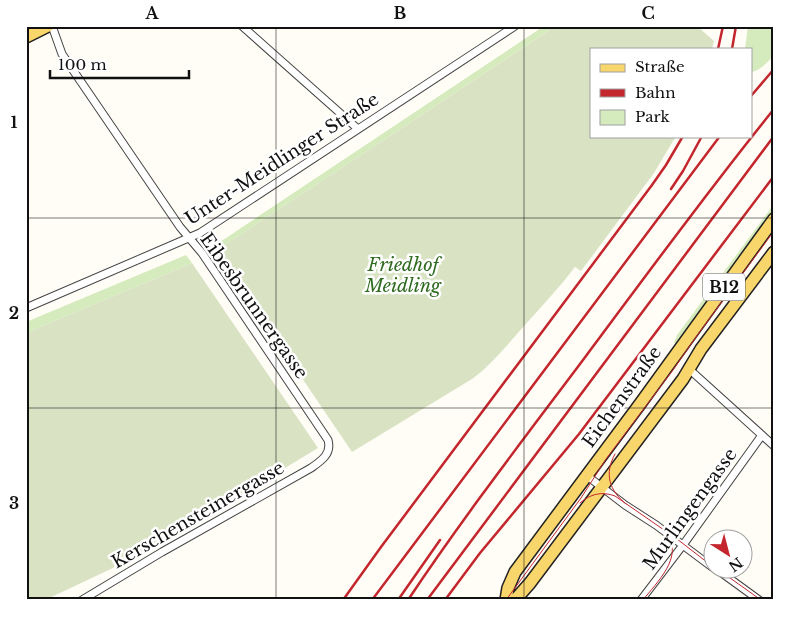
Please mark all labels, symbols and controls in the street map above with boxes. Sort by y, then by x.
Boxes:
text: A [145,3,160,23]
text: B [394,3,407,23]
text: C [641,3,655,23]
scale bar [50,48,189,80]
legend [590,48,752,138]
text: 100 m [58,55,107,74]
text: Straße [635,57,685,76]
text: Bahn [635,83,675,102]
street label: Unter-Meidlinger Straße [181,88,383,230]
text: Park [635,107,671,126]
text: 1 [11,112,18,132]
street label: Eibesbrunnergasse [195,229,313,383]
park label: Friedhof Meidling [364,254,442,297]
road number: B12 [703,274,745,300]
text: 2 [9,303,19,323]
street label: Eichenstraße [578,342,666,452]
street label: Murlingengasse [638,444,742,574]
street label: Kerschensteinergasse [108,457,288,573]
text: 3 [9,493,19,513]
north arrow [702,528,752,578]
text: N [725,553,746,576]

